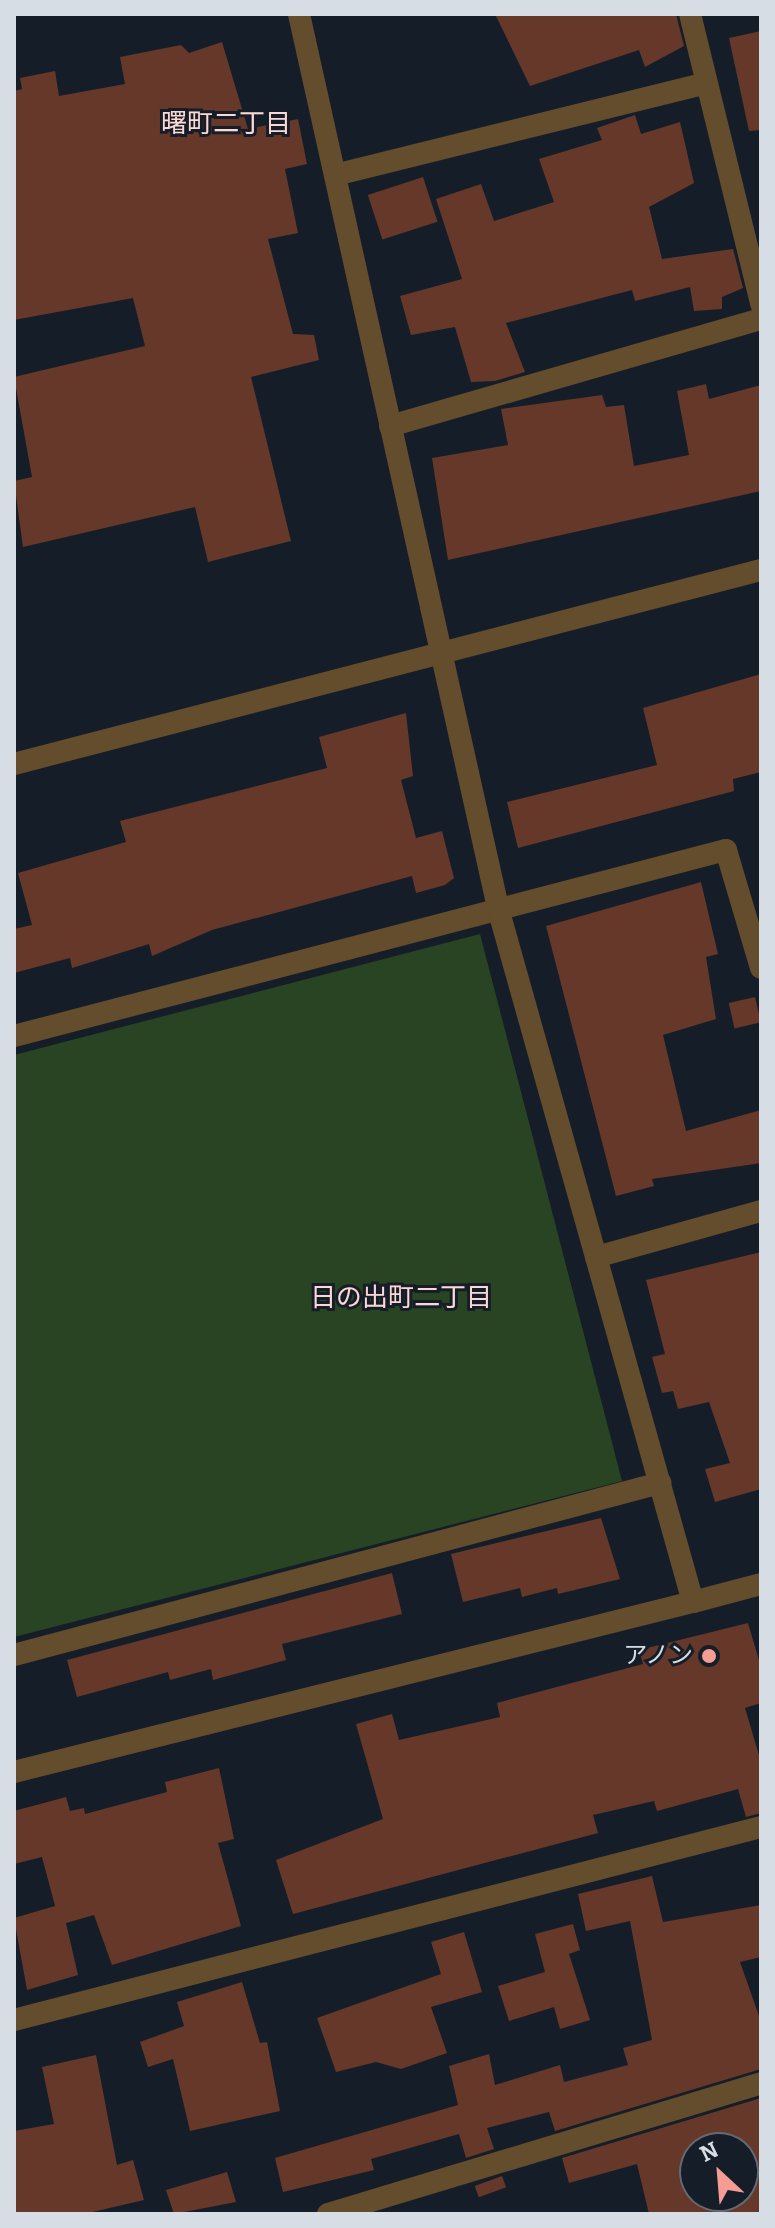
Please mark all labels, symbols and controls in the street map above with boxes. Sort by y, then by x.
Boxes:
district label: 曙町二丁目 [161,108,291,140]
district label: 日の出町二丁目 [310,1282,492,1314]
place label: アノン [621,1642,693,1670]
marker: アノン [700,1647,718,1665]
north arrow [679,2132,759,2212]
text: N [696,2136,723,2168]

